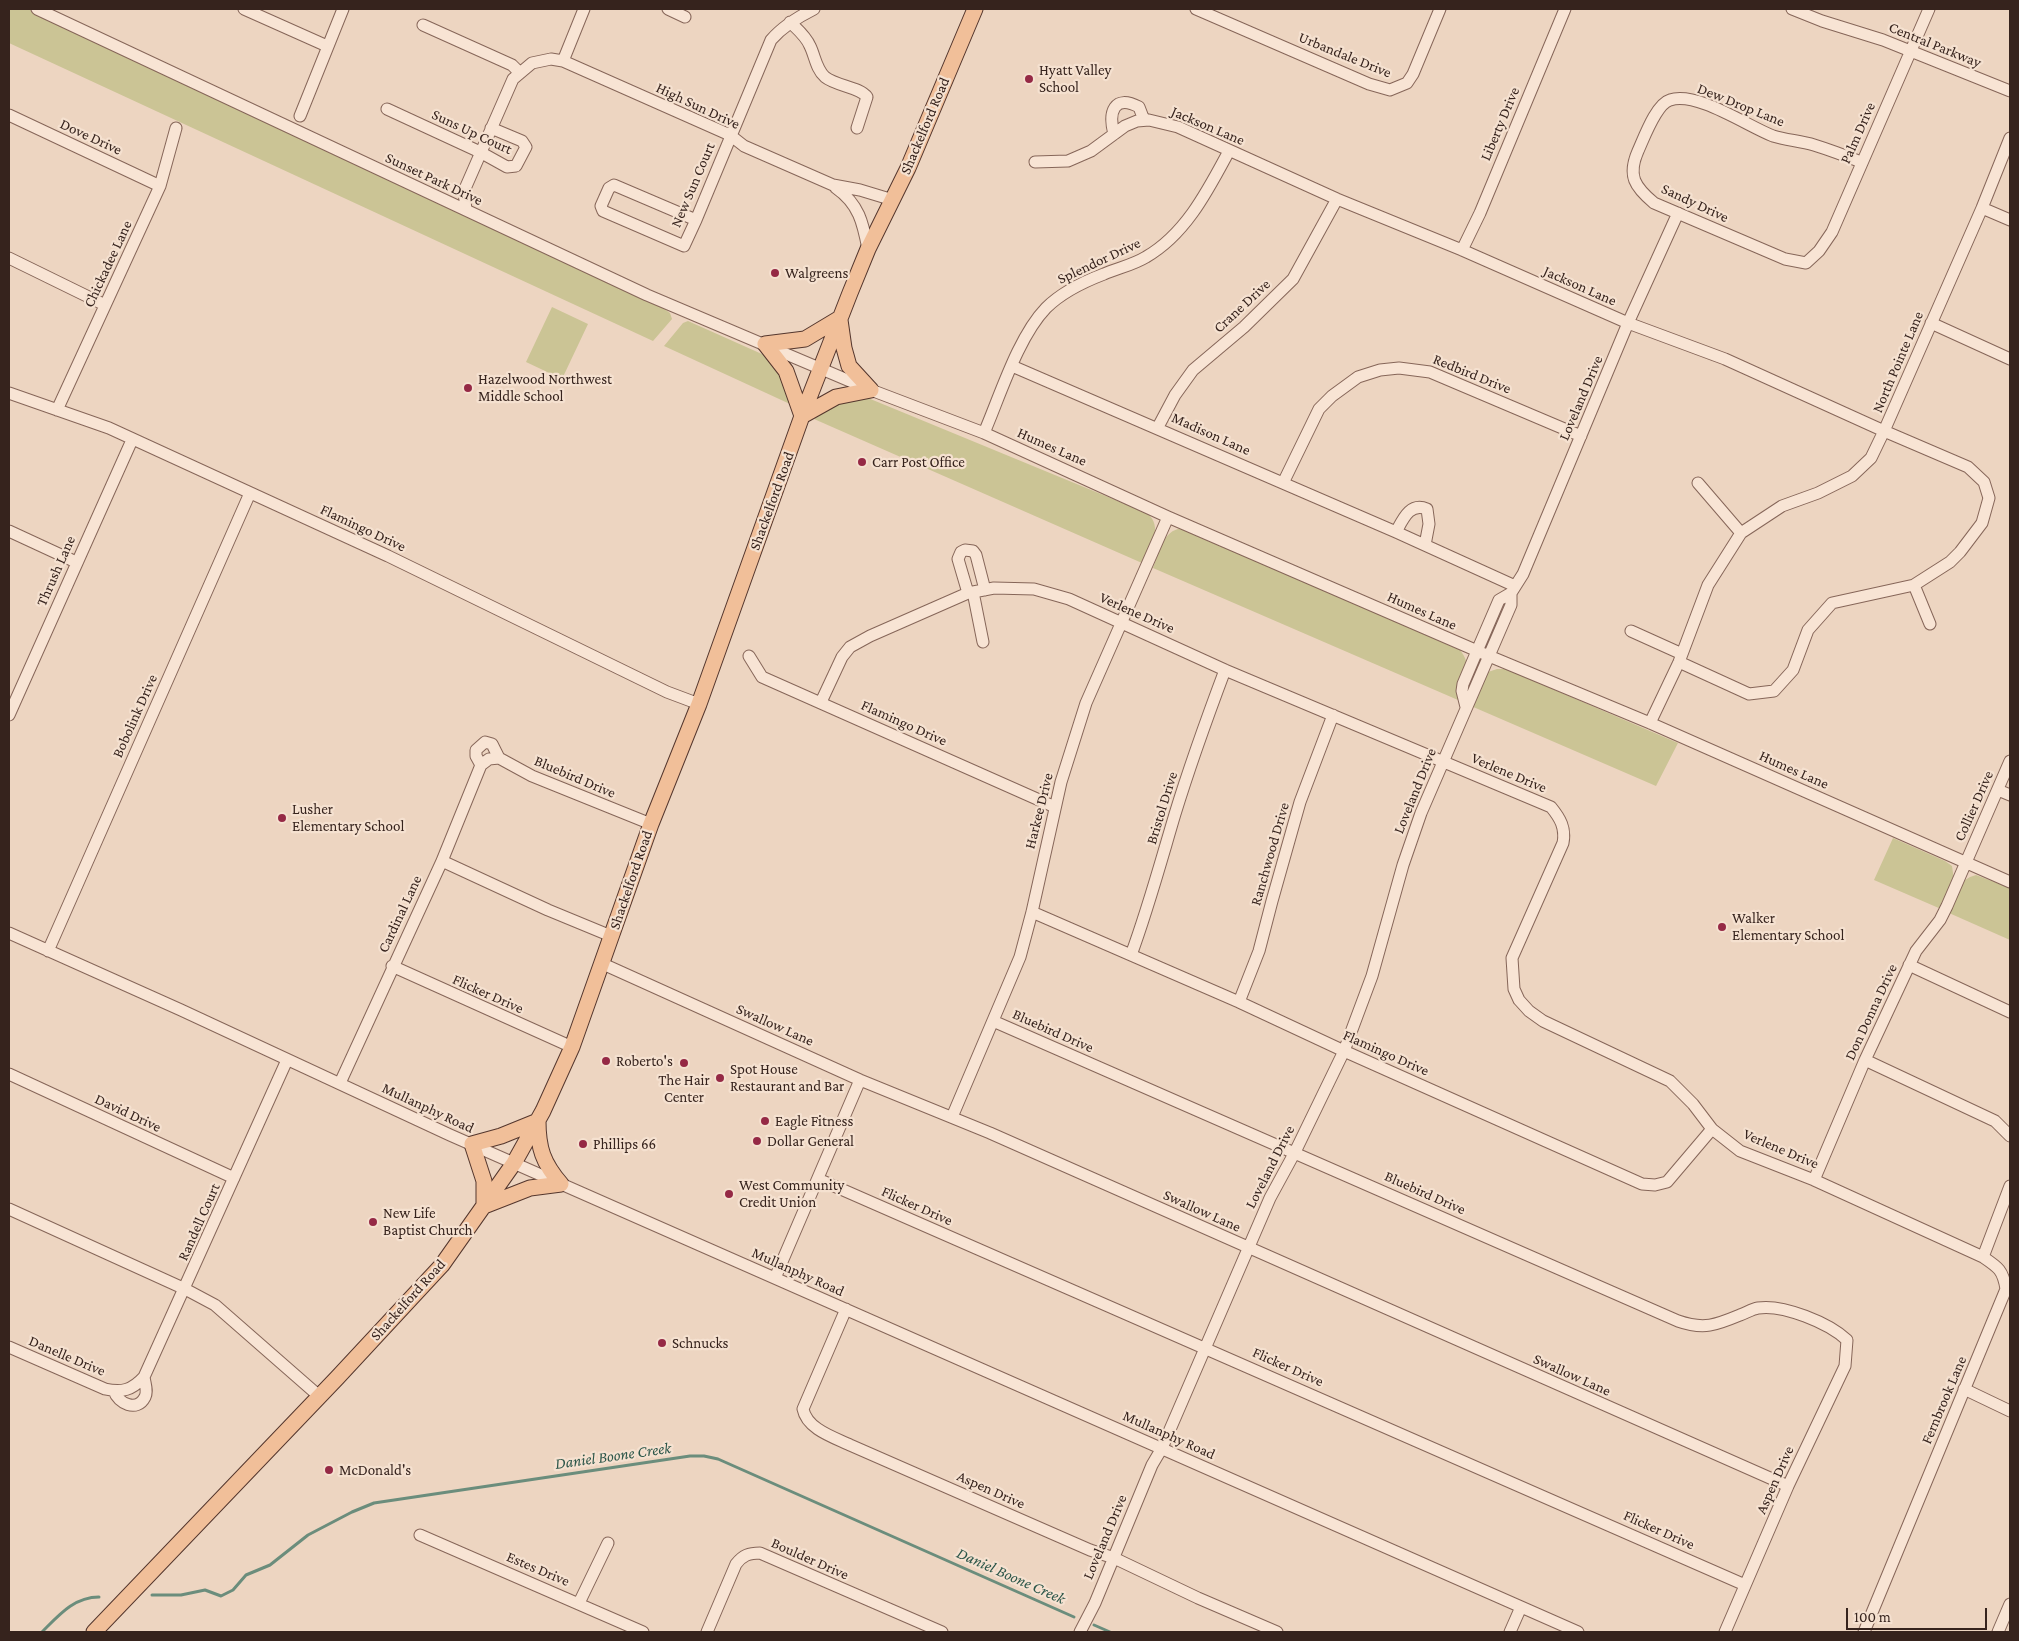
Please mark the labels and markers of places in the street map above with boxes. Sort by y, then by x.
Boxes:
place label: Hyatt Valley School [1039,61,1112,96]
marker: Hyatt Valley School [1023,73,1035,85]
place label: Walgreens [785,264,848,282]
marker: Walgreens [769,267,781,279]
place label: Hazelwood Northwest Middle School [478,370,612,405]
marker: Hazelwood Northwest Middle School [462,382,474,394]
place label: Carr Post Office [872,453,965,471]
marker: Carr Post Office [856,456,868,468]
place label: Lusher Elementary School [292,800,404,835]
marker: Lusher Elementary School [276,812,288,824]
place label: Walker Elementary School [1732,909,1844,944]
marker: Walker Elementary School [1716,921,1728,933]
place label: Roberto's [616,1052,673,1070]
marker: Roberto's [600,1055,612,1067]
marker: The Hair Center [678,1057,690,1069]
place label: Spot House Restaurant and Bar [730,1060,844,1095]
place label: The Hair Center [658,1071,710,1106]
marker: Spot House Restaurant and Bar [714,1072,726,1084]
place label: Eagle Fitness [775,1112,853,1130]
marker: Eagle Fitness [759,1115,771,1127]
place label: Dollar General [767,1132,854,1150]
place label: Phillips 66 [593,1135,656,1153]
marker: Dollar General [751,1135,763,1147]
marker: Phillips 66 [577,1138,589,1150]
place label: West Community Credit Union [739,1176,844,1211]
marker: West Community Credit Union [723,1188,735,1200]
place label: New Life Baptist Church [383,1204,473,1239]
marker: New Life Baptist Church [367,1216,379,1228]
place label: Schnucks [672,1334,728,1352]
marker: Schnucks [656,1337,668,1349]
place label: McDonald's [339,1461,411,1479]
marker: McDonald's [323,1464,335,1476]

